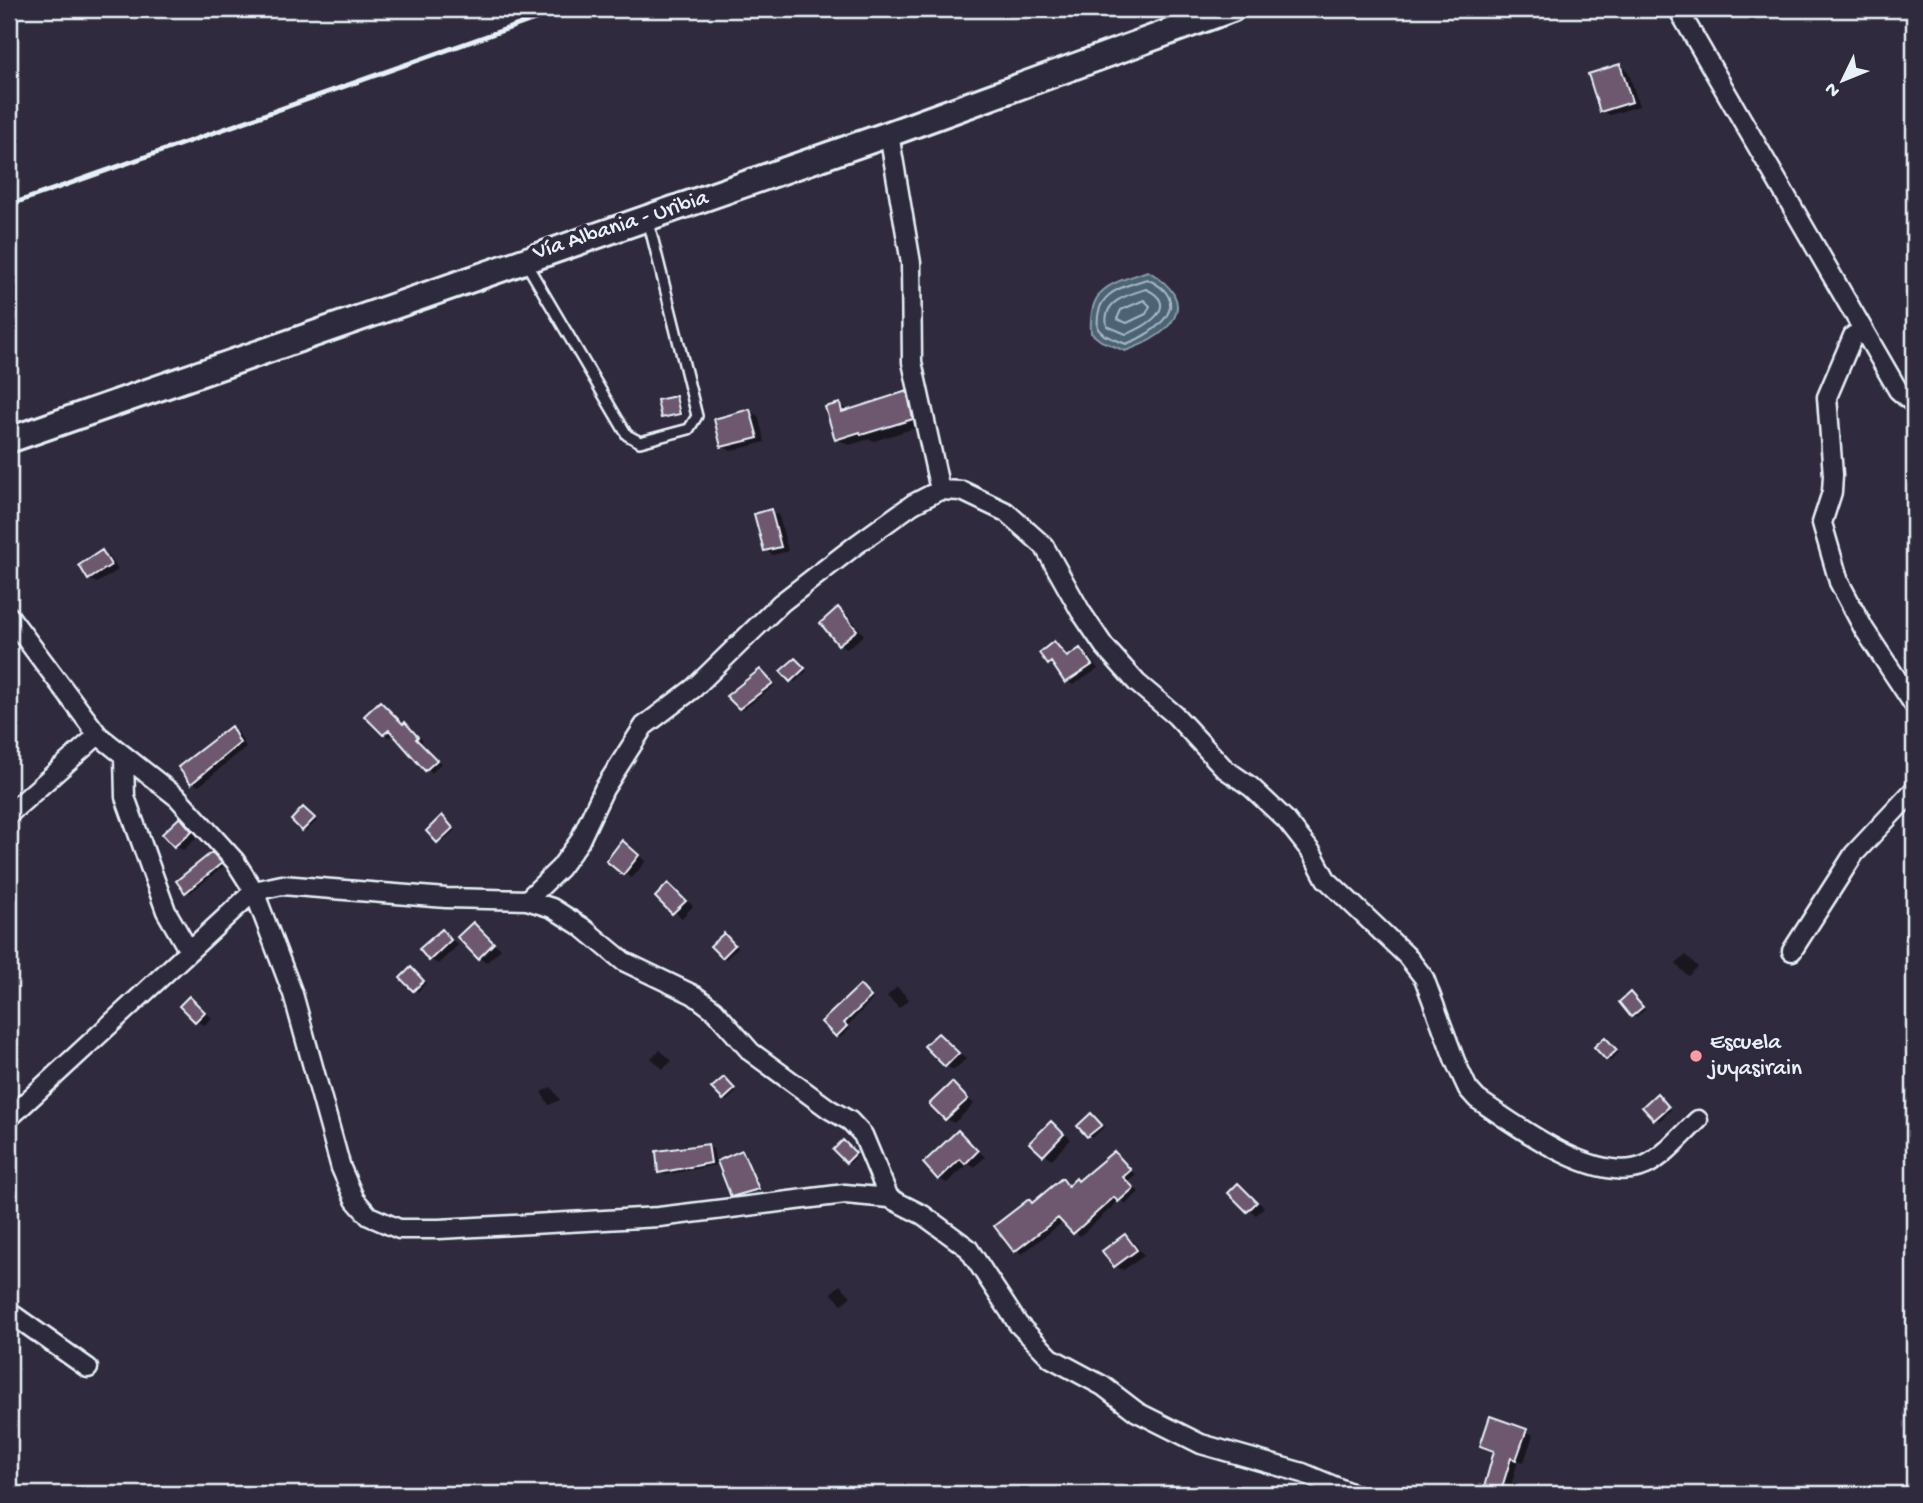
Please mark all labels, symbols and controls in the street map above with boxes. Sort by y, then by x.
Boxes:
north arrow [1808,46,1878,116]
text: N [1820,77,1846,102]
street label: Vía Albania - Uribia [529,185,713,267]
place label: Escuela juyasirain [1706,1030,1802,1083]
marker: Escuela juyasirain [1688,1048,1704,1064]

